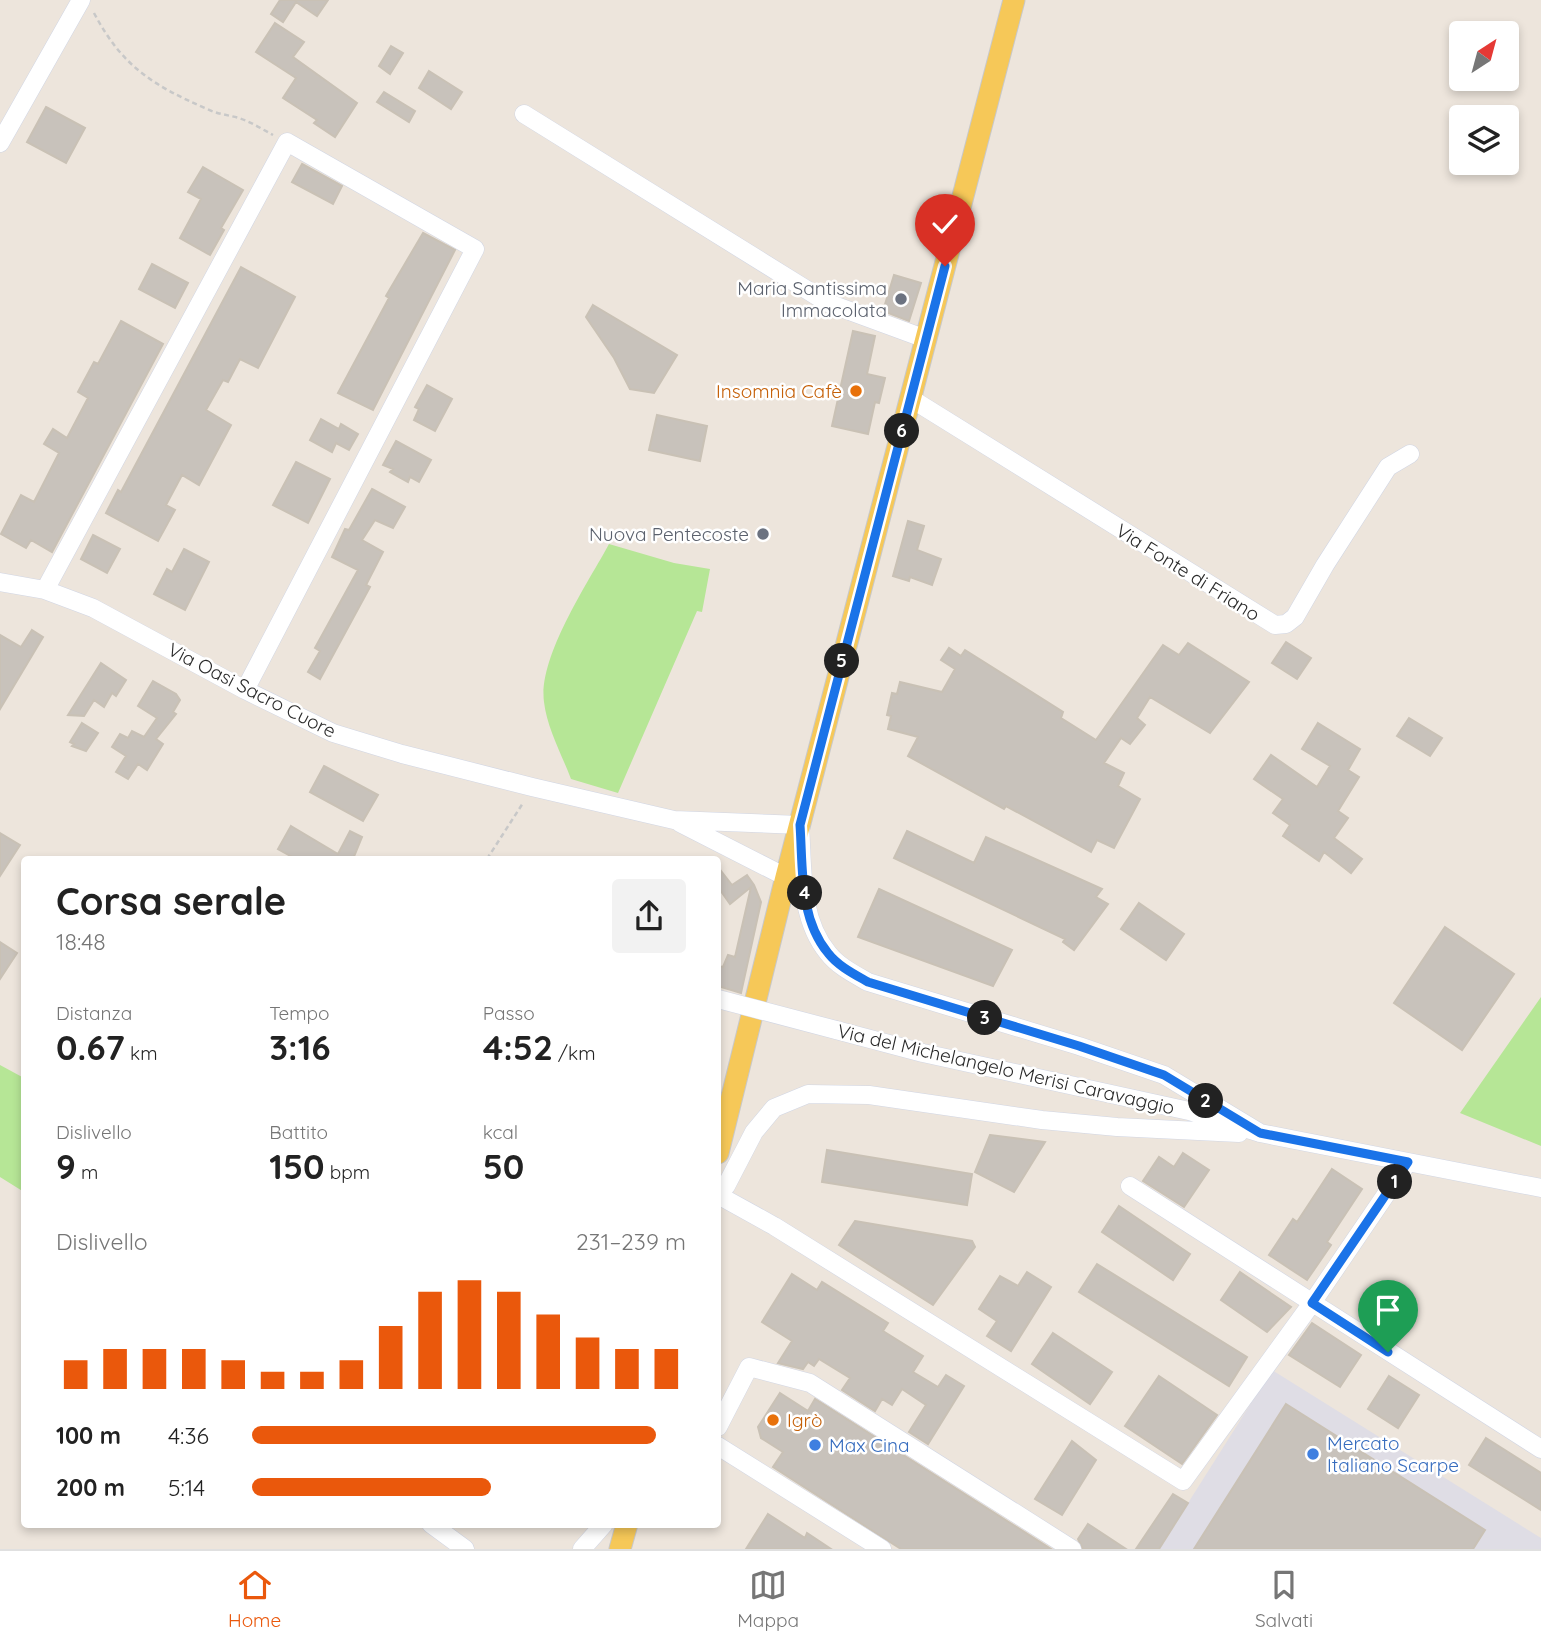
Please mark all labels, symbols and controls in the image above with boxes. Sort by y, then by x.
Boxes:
north arrow [1449,21,1519,91]
map controls [1449,21,1519,175]
button: layers [1449,105,1519,175]
pin [915,194,975,266]
icon: check [926,205,964,243]
place label: Maria Santissima Immacolata [737,276,887,322]
marker: Maria Santissima Immacolata [893,291,909,307]
place label: Insomnia Cafè [716,379,842,403]
marker: Insomnia Cafè [848,383,864,399]
pin: 6 [884,414,920,448]
text: 6 [896,418,907,442]
street label: Via Fonte di Friano [1112,518,1264,626]
place label: Nuova Pentecoste [589,522,749,546]
marker: Nuova Pentecoste [755,526,771,542]
street label: Via Oasi Sacro Cuore [164,637,340,743]
pin: 5 [824,644,860,678]
text: 5 [836,648,847,672]
pin: 4 [788,876,822,910]
text: Corsa serale [56,877,286,925]
button: share [612,879,686,953]
text: 4 [799,880,810,904]
text: 18:48 [56,927,106,956]
pin: 3 [968,1000,1002,1036]
text: Distanza [56,1001,132,1025]
text: Tempo [269,1001,330,1025]
text: Passo [483,1001,535,1025]
text: 3 [979,1005,990,1029]
street label: Via del Michelangelo Merisi Caravaggio [835,1018,1177,1120]
text: 0.67 [56,1025,125,1069]
text: 3:16 [269,1025,331,1069]
text: 4:52 [483,1025,553,1069]
text: km [125,1041,157,1065]
text: /km [553,1041,595,1065]
pin: 2 [1188,1084,1224,1118]
text: 2 [1200,1088,1211,1112]
text: Dislivello [56,1120,132,1144]
text: Battito [269,1120,328,1144]
text: kcal [483,1120,518,1144]
text: 9 [56,1144,76,1188]
text: 150 [269,1144,325,1188]
text: 50 [483,1144,524,1188]
text: m [76,1160,98,1184]
text: bpm [325,1160,370,1184]
pin: 1 [1378,1164,1412,1200]
text: 1 [1391,1169,1398,1193]
text: Dislivello [56,1227,148,1256]
text: 231–239 m [576,1227,686,1256]
pin [1358,1280,1418,1352]
icon: arrive [1369,1291,1407,1329]
place label: Igrò [787,1408,822,1432]
marker: Igrò [765,1412,781,1428]
text: 100 m [56,1421,121,1450]
text: 4:36 [168,1421,209,1450]
place label: Mercato Italiano Scarpe [1327,1431,1459,1477]
place label: Max Cina [829,1433,910,1457]
marker: Max Cina [807,1437,823,1453]
marker: Mercato Italiano Scarpe [1305,1446,1321,1462]
text: 200 m [56,1473,125,1502]
text: 5:14 [168,1473,205,1502]
tab: Home [228,1566,281,1632]
tab: Mappa [737,1566,799,1632]
tab: Salvati [1255,1566,1313,1632]

